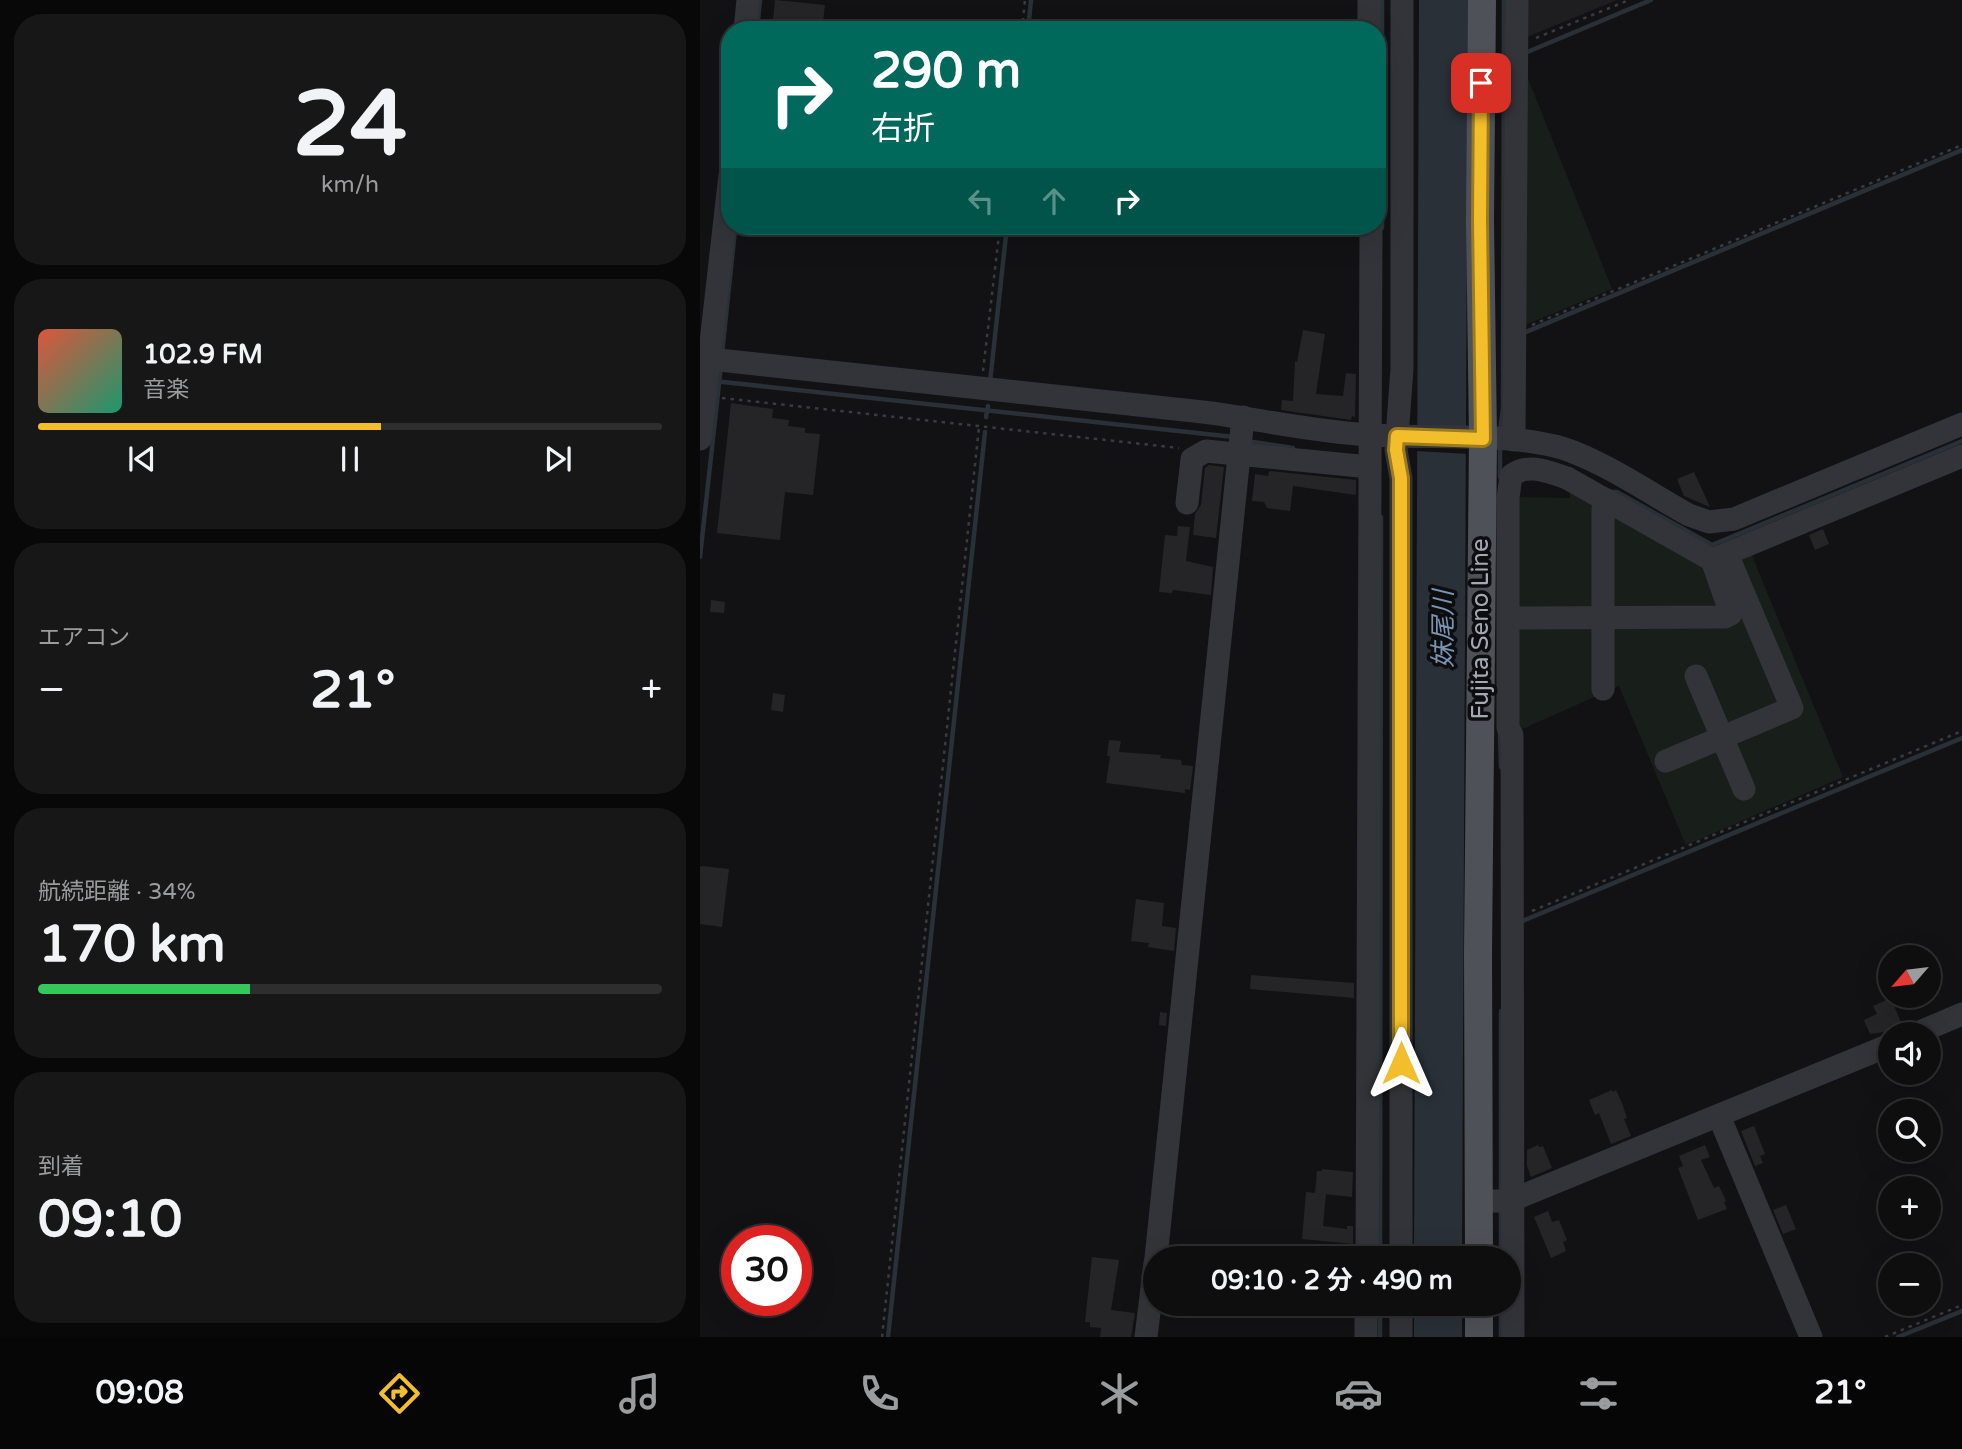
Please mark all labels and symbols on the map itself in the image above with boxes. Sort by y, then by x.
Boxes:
pin [1451,53,1511,113]
street label: Fujita Seno Line [1466,538,1495,720]
water label: 妹尾川 [1428,587,1459,668]
north arrow [1878,945,1941,1008]
position arrow [1364,1026,1438,1100]
speed limit sign: 30 [721,1225,812,1316]

